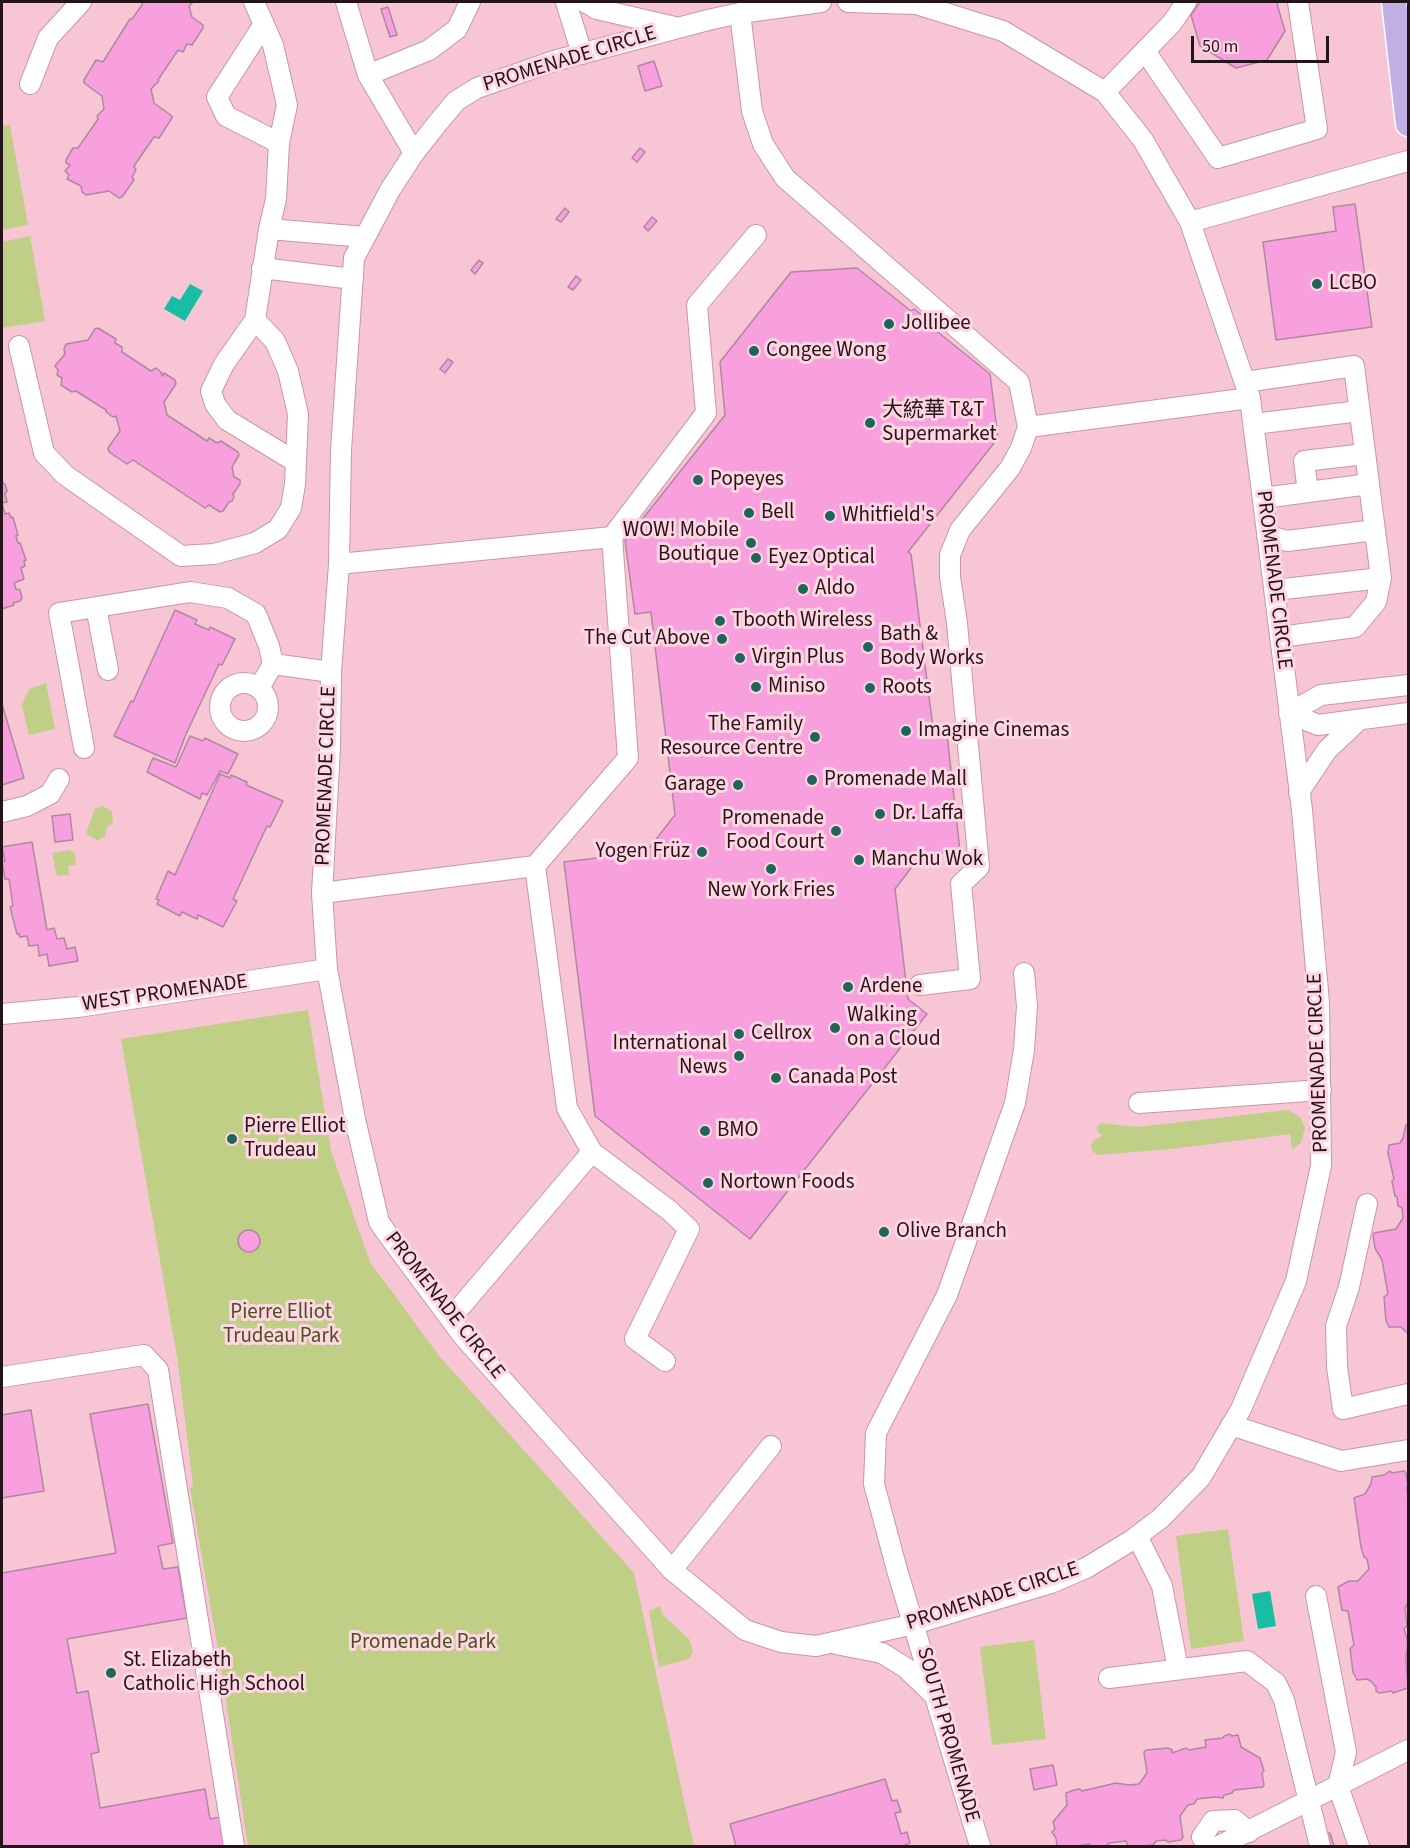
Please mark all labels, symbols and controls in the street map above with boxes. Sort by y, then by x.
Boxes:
street label: PROMENADE CIRCLE [480,22,660,98]
scale bar [1194,24,1332,62]
text: 50 m [1202,34,1238,59]
place label: LCBO [1329,271,1377,297]
marker: LCBO [1310,277,1324,291]
place label: Jollibee [901,311,971,337]
marker: Jollibee [882,317,896,331]
place label: Congee Wong [766,338,886,364]
marker: Congee Wong [747,344,761,358]
place label: 大統華 T&T Supermarket [882,398,997,448]
marker: 大統華 T&T Supermarket [863,416,877,430]
place label: Popeyes [710,467,784,493]
marker: Popeyes [691,473,705,487]
street label: PROMENADE CIRCLE [1250,489,1296,671]
place label: Bell [761,500,794,526]
place label: Whitfield's [842,503,934,529]
marker: Bell [742,506,756,520]
marker: Whitfield's [823,509,837,523]
place label: WOW! Mobile Boutique [623,518,739,568]
marker: WOW! Mobile Boutique [744,536,758,550]
place label: Eyez Optical [768,545,875,571]
marker: Eyez Optical [749,551,763,565]
place label: Aldo [815,576,855,602]
marker: Aldo [796,582,810,596]
place label: Tbooth Wireless [732,608,873,634]
marker: Tbooth Wireless [713,614,727,628]
place label: Bath & Body Works [880,622,984,672]
place label: The Cut Above [584,626,710,652]
marker: The Cut Above [715,632,729,646]
marker: Bath & Body Works [861,640,875,654]
place label: Virgin Plus [752,645,844,671]
marker: Virgin Plus [733,651,747,665]
place label: Miniso [768,674,825,700]
place label: Roots [882,675,932,701]
marker: Miniso [749,680,763,694]
marker: Roots [863,681,877,695]
street label: PROMENADE CIRCLE [311,686,343,866]
place label: The Family Resource Centre [660,712,803,762]
place label: Imagine Cinemas [918,718,1069,744]
marker: Imagine Cinemas [899,724,913,738]
marker: The Family Resource Centre [808,730,822,744]
place label: Promenade Mall [824,767,967,793]
place label: Garage [664,772,726,798]
marker: Promenade Mall [805,773,819,787]
marker: Garage [731,778,745,792]
place label: Dr. Laffa [892,801,964,827]
place label: Promenade Food Court [722,806,824,856]
marker: Dr. Laffa [873,807,887,821]
marker: Promenade Food Court [829,824,843,838]
place label: Yogen Früz [595,839,690,865]
marker: Yogen Früz [695,845,709,859]
place label: Manchu Wok [871,847,983,873]
marker: Manchu Wok [852,853,866,867]
marker: New York Fries [764,862,778,876]
place label: New York Fries [707,878,835,904]
street label: WEST PROMENADE [81,970,249,1018]
street label: PROMENADE CIRCLE [1303,973,1335,1153]
place label: Ardene [860,974,922,1000]
marker: Ardene [841,980,855,994]
place label: Walking on a Cloud [847,1003,941,1053]
place label: Cellrox [751,1021,812,1047]
marker: Walking on a Cloud [828,1021,842,1035]
marker: Cellrox [732,1027,746,1041]
place label: International News [613,1031,727,1081]
marker: International News [732,1049,746,1063]
place label: Canada Post [788,1065,897,1091]
marker: Canada Post [769,1071,783,1085]
place label: Pierre Elliot Trudeau [244,1114,346,1164]
place label: BMO [717,1118,759,1144]
marker: BMO [698,1124,712,1138]
marker: Pierre Elliot Trudeau [225,1132,239,1146]
place label: Nortown Foods [720,1170,854,1196]
marker: Nortown Foods [701,1176,715,1190]
place label: Olive Branch [896,1219,1007,1245]
marker: Olive Branch [877,1225,891,1239]
street label: PROMENADE CIRCLE [379,1227,509,1385]
park label: Pierre Elliot Trudeau Park [223,1300,339,1350]
street label: PROMENADE CIRCLE [904,1557,1082,1637]
park label: Promenade Park [350,1630,496,1656]
street label: SOUTH PROMENADE [910,1645,984,1825]
place label: St. Elizabeth Catholic High School [123,1648,305,1698]
marker: St. Elizabeth Catholic High School [104,1666,118,1680]

